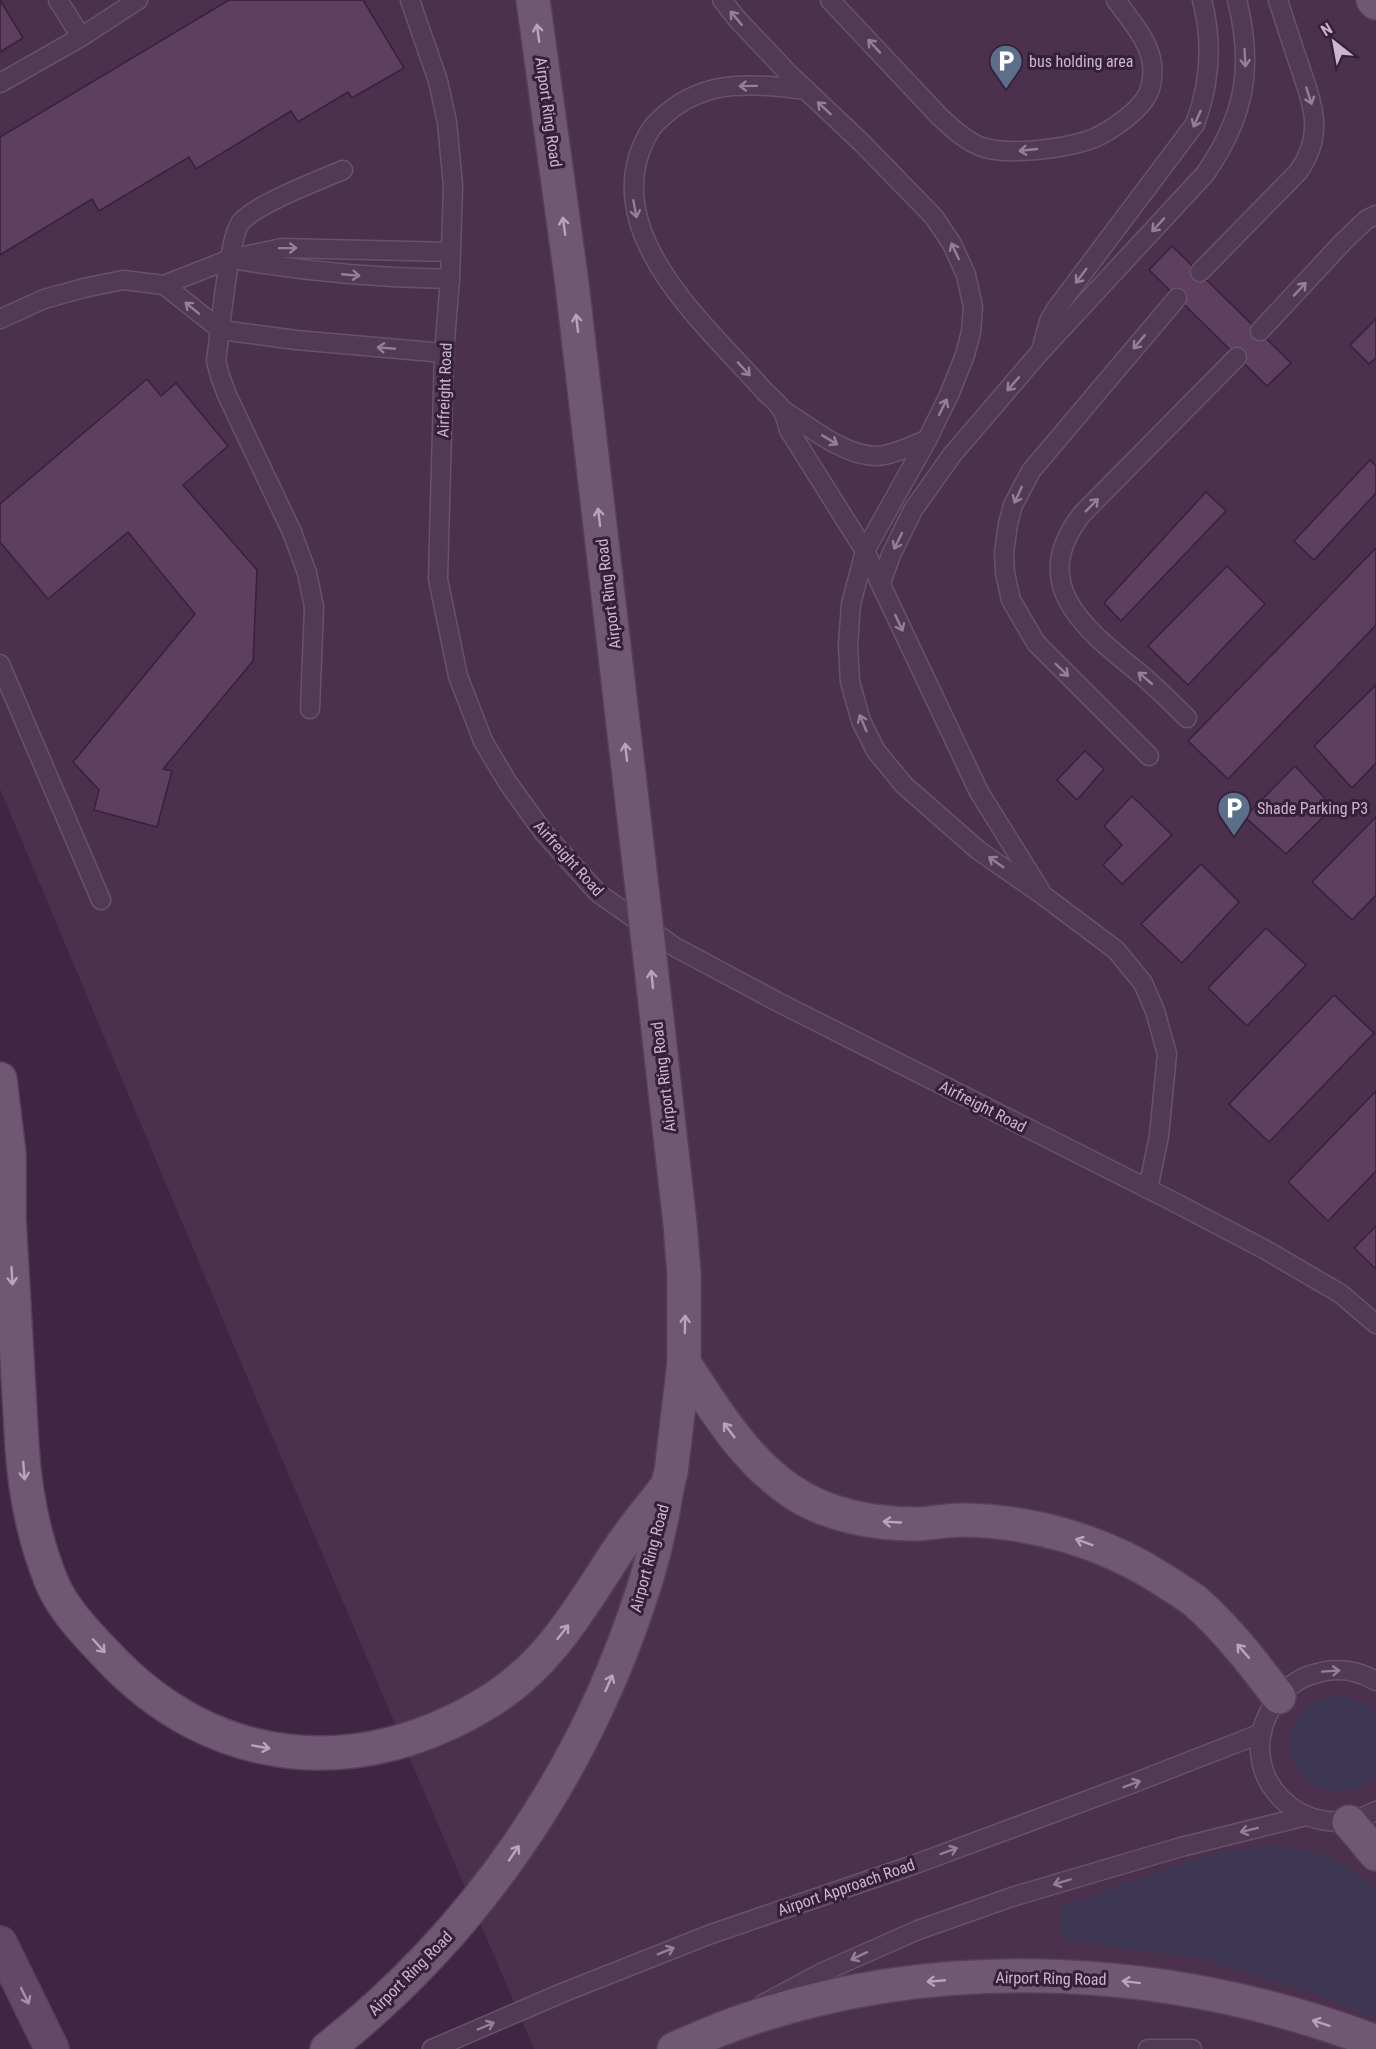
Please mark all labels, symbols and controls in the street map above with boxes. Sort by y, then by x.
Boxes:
one-way arrow [730,10,743,26]
north arrow [1304,12,1364,72]
text: N [1317,19,1336,40]
one-way arrow [532,23,543,43]
one-way arrow [867,39,881,54]
parking icon: bus holding area [988,43,1024,90]
one-way arrow [1240,47,1251,67]
place label: bus holding area [1029,52,1134,71]
street label: Airport Ring Road [531,56,566,168]
one-way arrow [738,80,758,91]
one-way arrow [1304,86,1315,105]
one-way arrow [817,101,832,115]
one-way arrow [1190,109,1202,127]
one-way arrow [1018,145,1038,156]
one-way arrow [630,199,641,219]
one-way arrow [559,216,570,236]
one-way arrow [1151,217,1165,232]
one-way arrow [277,243,297,254]
one-way arrow [948,243,960,261]
one-way arrow [1075,267,1087,283]
one-way arrow [340,270,360,281]
one-way arrow [1293,281,1307,296]
one-way arrow [185,301,200,315]
one-way arrow [571,314,582,333]
one-way arrow [1132,334,1146,349]
one-way arrow [376,342,396,353]
street label: Airfreight Road [433,342,456,438]
one-way arrow [736,361,751,376]
one-way arrow [1006,376,1019,392]
one-way arrow [938,398,950,416]
one-way arrow [821,435,838,447]
one-way arrow [1012,485,1024,503]
one-way arrow [1084,497,1099,512]
one-way arrow [594,507,605,527]
one-way arrow [892,532,904,549]
street label: Airport Ring Road [592,538,625,650]
one-way arrow [894,613,906,631]
one-way arrow [1055,662,1070,677]
one-way arrow [1138,671,1153,685]
one-way arrow [857,714,868,732]
one-way arrow [621,743,632,763]
parking icon: Shade Parking P3 [1216,790,1252,837]
place label: Shade Parking P3 [1257,799,1368,818]
street label: Airfreight Road [530,817,607,900]
one-way arrow [988,856,1005,868]
one-way arrow [646,969,657,989]
street label: Airport Ring Road [647,1021,680,1133]
street label: Airfreight Road [936,1076,1029,1136]
one-way arrow [7,1266,18,1286]
one-way arrow [679,1314,691,1334]
one-way arrow [723,1422,736,1438]
one-way arrow [19,1460,30,1480]
street label: Airport Ring Road [626,1502,673,1614]
one-way arrow [883,1517,903,1528]
one-way arrow [1076,1535,1094,1546]
one-way arrow [557,1624,570,1640]
one-way arrow [92,1639,106,1654]
one-way arrow [1236,1644,1250,1659]
one-way arrow [1320,1665,1340,1676]
one-way arrow [604,1674,615,1692]
one-way arrow [251,1742,271,1753]
one-way arrow [1122,1778,1141,1789]
one-way arrow [1240,1825,1259,1837]
one-way arrow [507,1844,520,1861]
one-way arrow [939,1845,958,1856]
street label: Airport Approach Road [775,1855,917,1920]
one-way arrow [1053,1877,1072,1888]
street label: Airport Ring Road [364,1927,456,2019]
one-way arrow [657,1945,675,1956]
one-way arrow [850,1952,868,1963]
street label: Airport Ring Road [995,1968,1107,1989]
one-way arrow [927,1976,947,1987]
one-way arrow [1121,1976,1141,1987]
one-way arrow [20,1986,32,2004]
one-way arrow [1312,2016,1331,2027]
one-way arrow [477,2020,495,2031]

